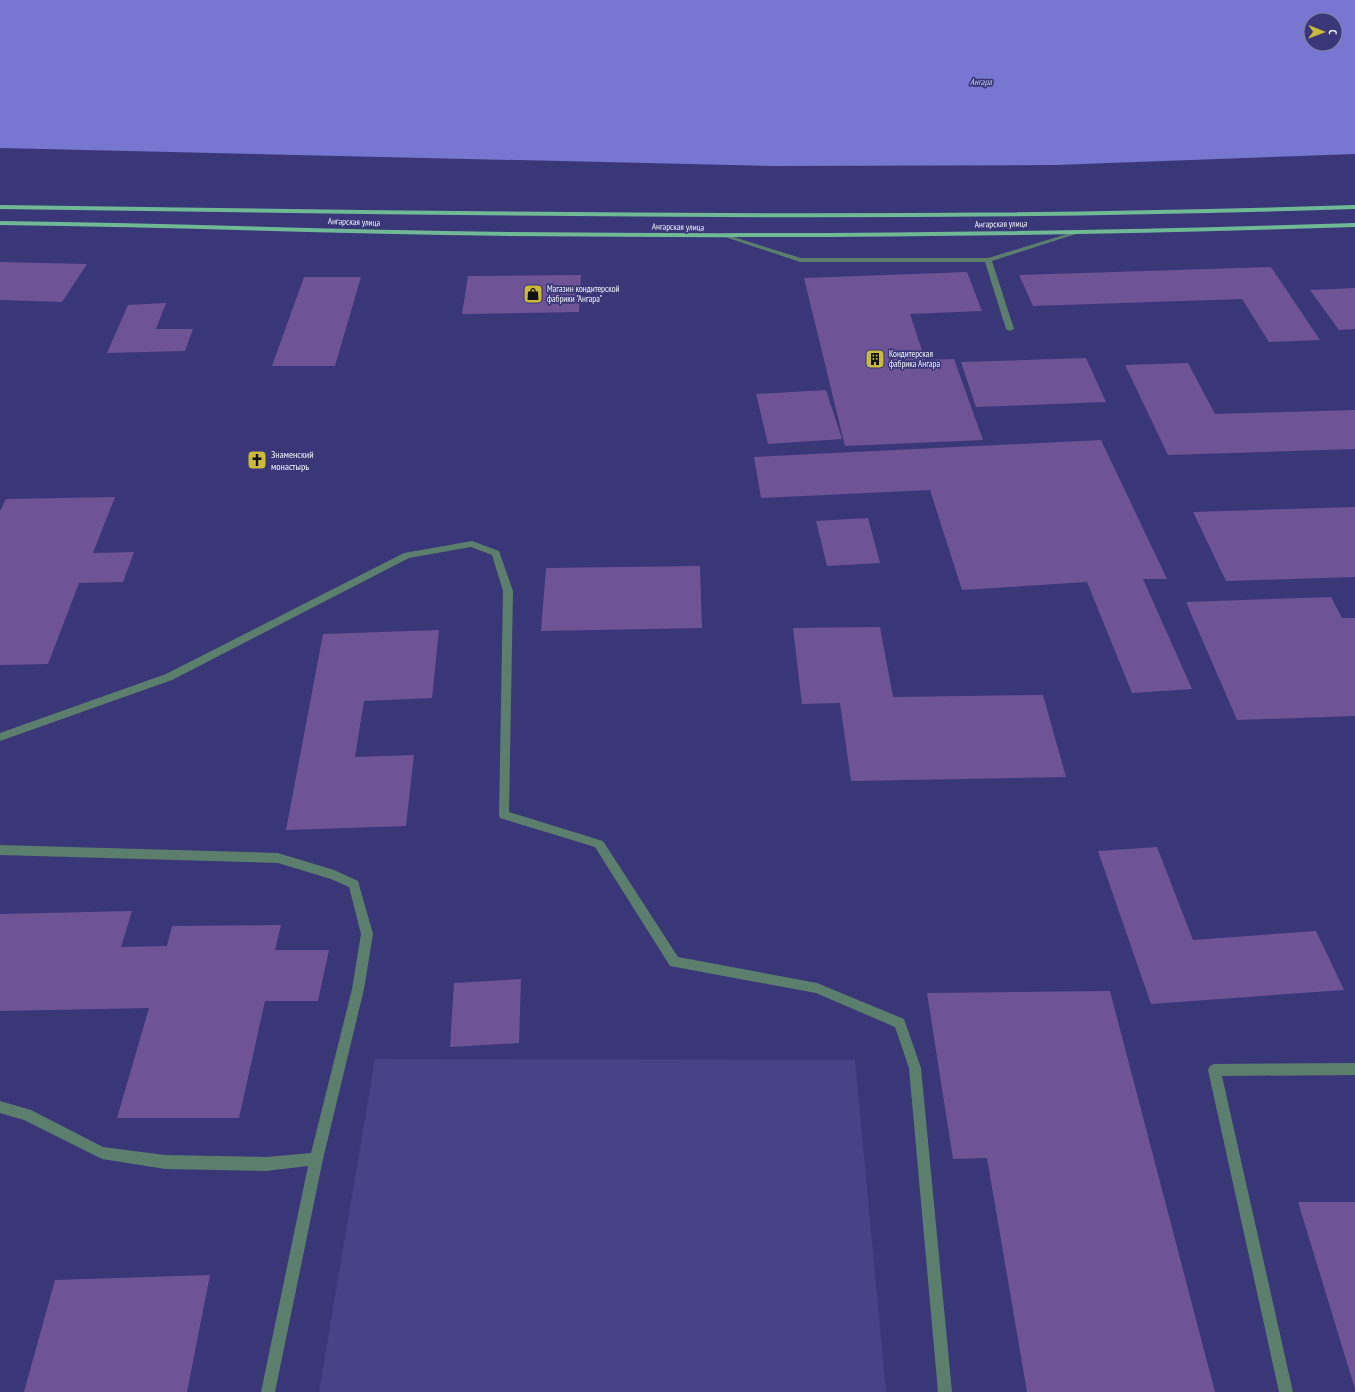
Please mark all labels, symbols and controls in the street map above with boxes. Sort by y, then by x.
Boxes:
north arrow [1303,12,1343,52]
text: С [1326,30,1340,35]
water label: Ангара [970,76,992,87]
street label: Ангарская улица [328,215,381,228]
street label: Ангарская улица [975,218,1028,229]
street label: Ангарская улица [652,221,705,232]
shop icon: Магазин кондитерской фабрики "Ангара" [522,283,544,305]
place label: Магазин кондитерской фабрики "Ангара" [547,283,620,304]
building icon: Кондитерская фабрика Ангара [864,348,886,370]
place label: Кондитерская фабрика Ангара [889,348,940,369]
place label: Знаменский монастырь [271,448,314,473]
church icon: Знаменский монастырь [246,449,268,471]

